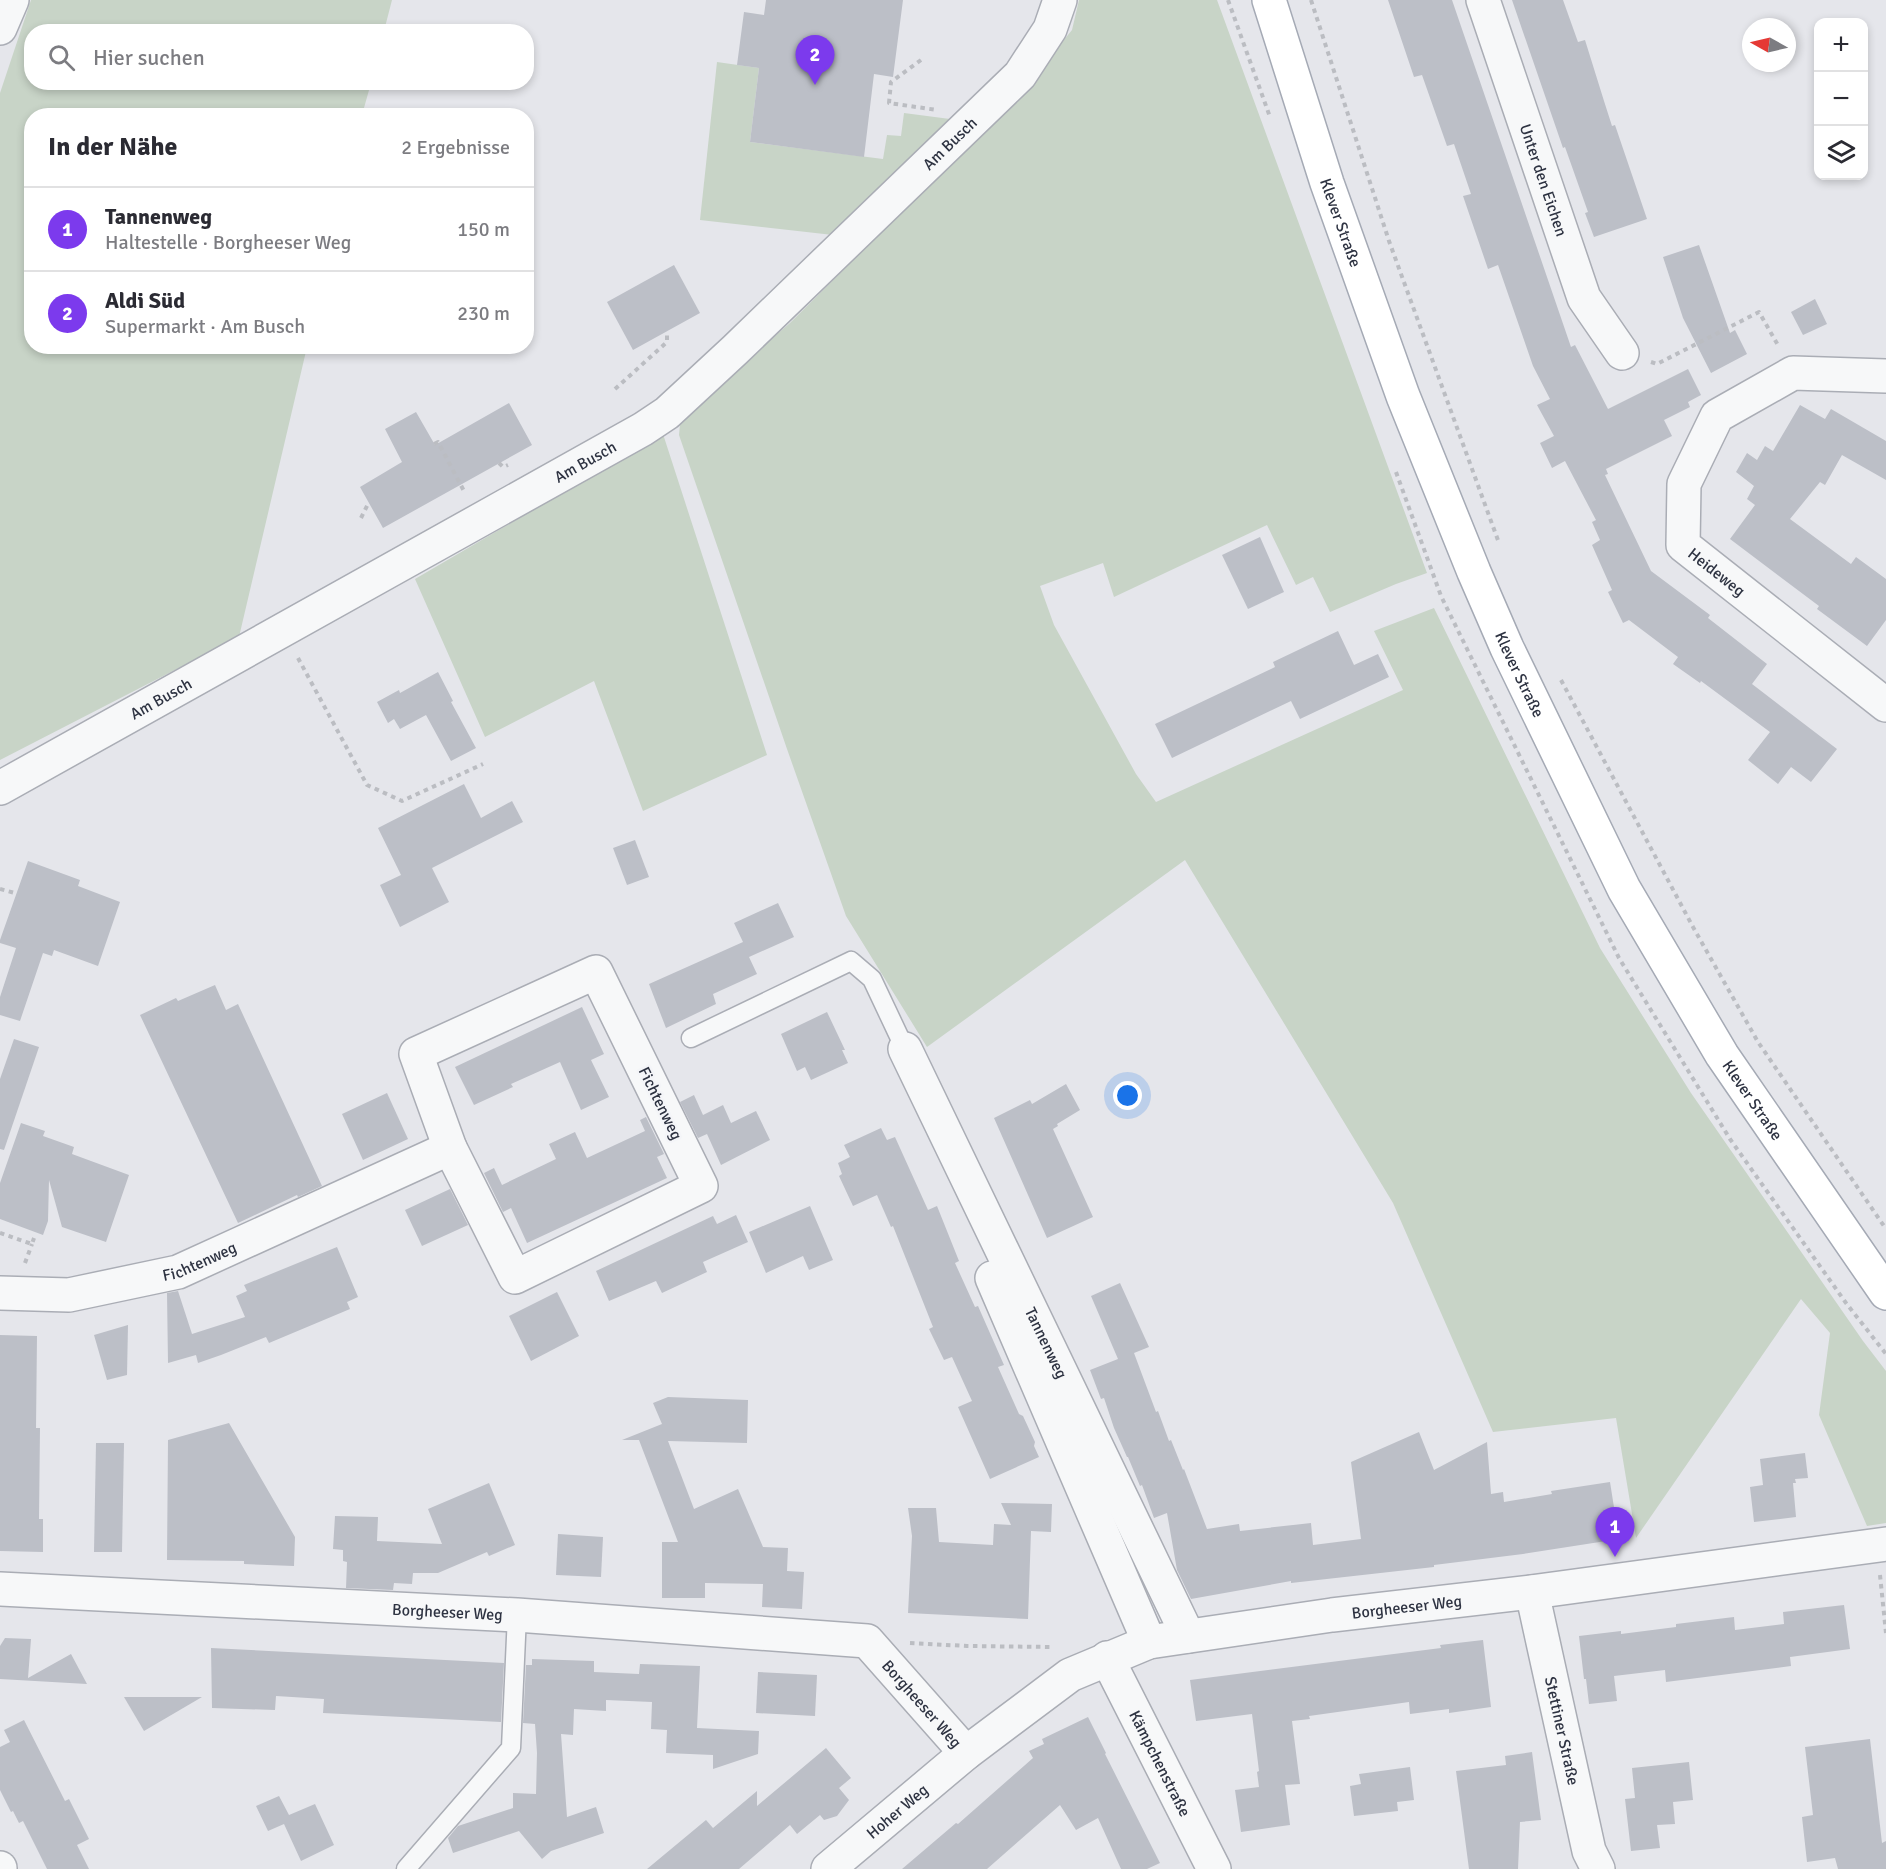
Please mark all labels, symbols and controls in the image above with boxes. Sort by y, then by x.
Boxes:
north arrow [1742,18,1796,72]
map controls [1814,18,1868,180]
button: + [1814,18,1868,72]
search box [24,24,534,90]
pin: 2 [796,36,834,85]
icon: search [45,41,78,74]
text: Hier suchen [93,44,205,71]
button: − [1814,72,1868,126]
street label: Am Busch [919,113,982,175]
street label: Unter den Eichen [1515,121,1571,239]
button: layers [1814,126,1868,180]
text: In der Nähe [48,131,178,163]
text: 2 Ergebnisse [401,135,510,160]
street label: Klever Straße [1315,176,1365,270]
text: Tannenweg [105,203,212,230]
text: 1 [62,217,73,242]
text: 150 m [457,217,510,242]
text: Haltestelle · Borgheeser Weg [105,230,351,255]
text: Aldi Süd [105,287,185,314]
text: 2 [62,301,73,326]
text: 230 m [457,301,510,326]
text: Supermarkt · Am Busch [105,314,305,339]
street label: Am Busch [551,437,620,488]
street label: Heideweg [1684,544,1749,601]
street label: Klever Straße [1490,629,1548,721]
street label: Am Busch [127,674,196,724]
street label: Klever Straße [1718,1057,1787,1144]
street label: Fichtenweg [634,1064,686,1143]
your location [1113,1081,1142,1110]
street label: Fichtenweg [161,1238,240,1286]
street label: Tannenweg [1020,1304,1071,1382]
pin: 1 [1596,1508,1634,1557]
street label: Borgheeser Weg [1351,1591,1463,1624]
street label: Borgheeser Weg [392,1600,503,1625]
street label: Borgheeser Weg [877,1656,966,1752]
street label: Stettiner Straße [1540,1675,1583,1787]
street label: Kämpchenstraße [1124,1707,1195,1820]
street label: Hoher Weg [862,1780,933,1844]

